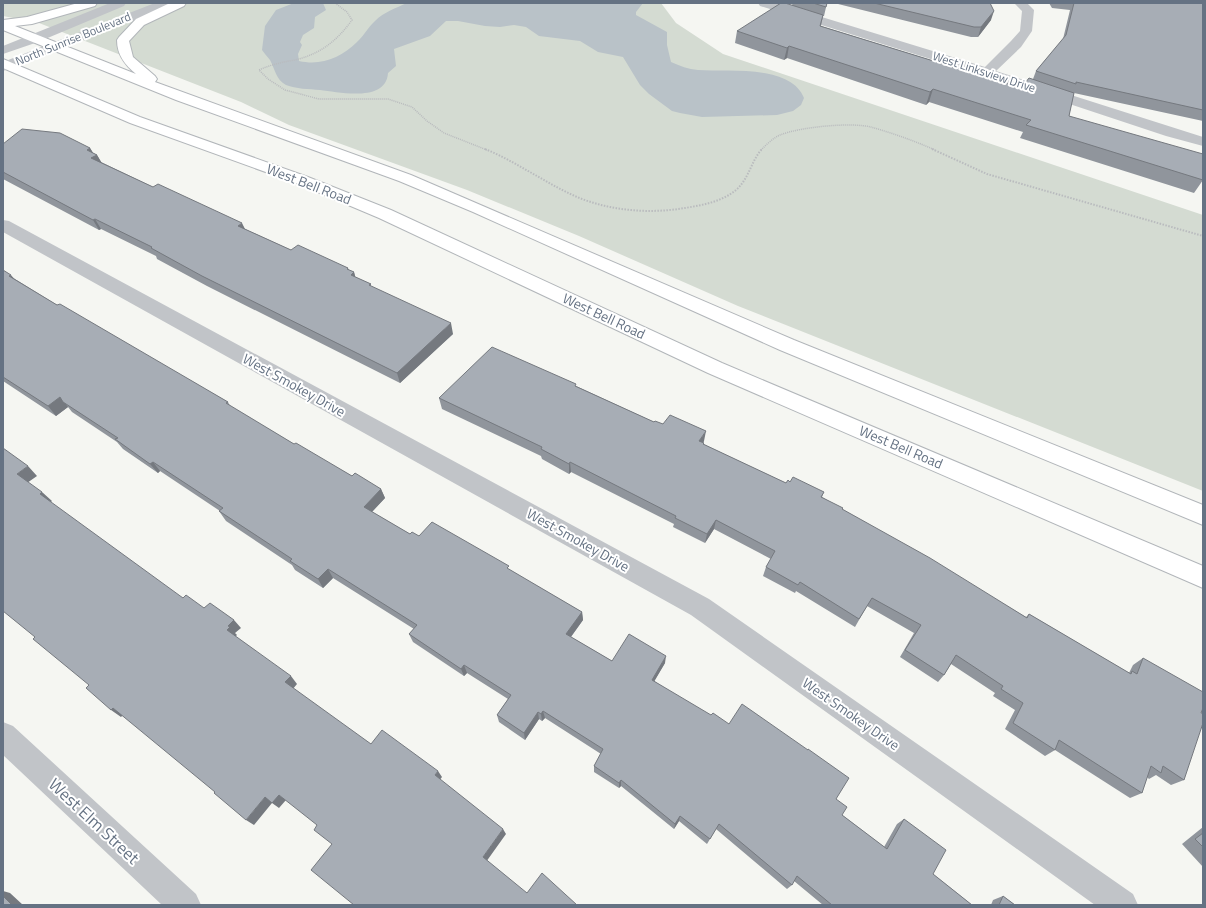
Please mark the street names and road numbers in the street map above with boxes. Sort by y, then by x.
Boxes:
street label: North Sunrise Boulevard [12,7,133,70]
street label: West Linksview Drive [930,46,1038,97]
street label: West Bell Road [264,158,355,209]
street label: West Bell Road [559,287,649,344]
street label: West Smokey Drive [239,348,349,421]
street label: West Bell Road [856,419,946,474]
street label: West Smokey Drive [523,503,633,576]
street label: West Smokey Drive [798,672,904,755]
street label: West Elm Street [43,772,145,870]

